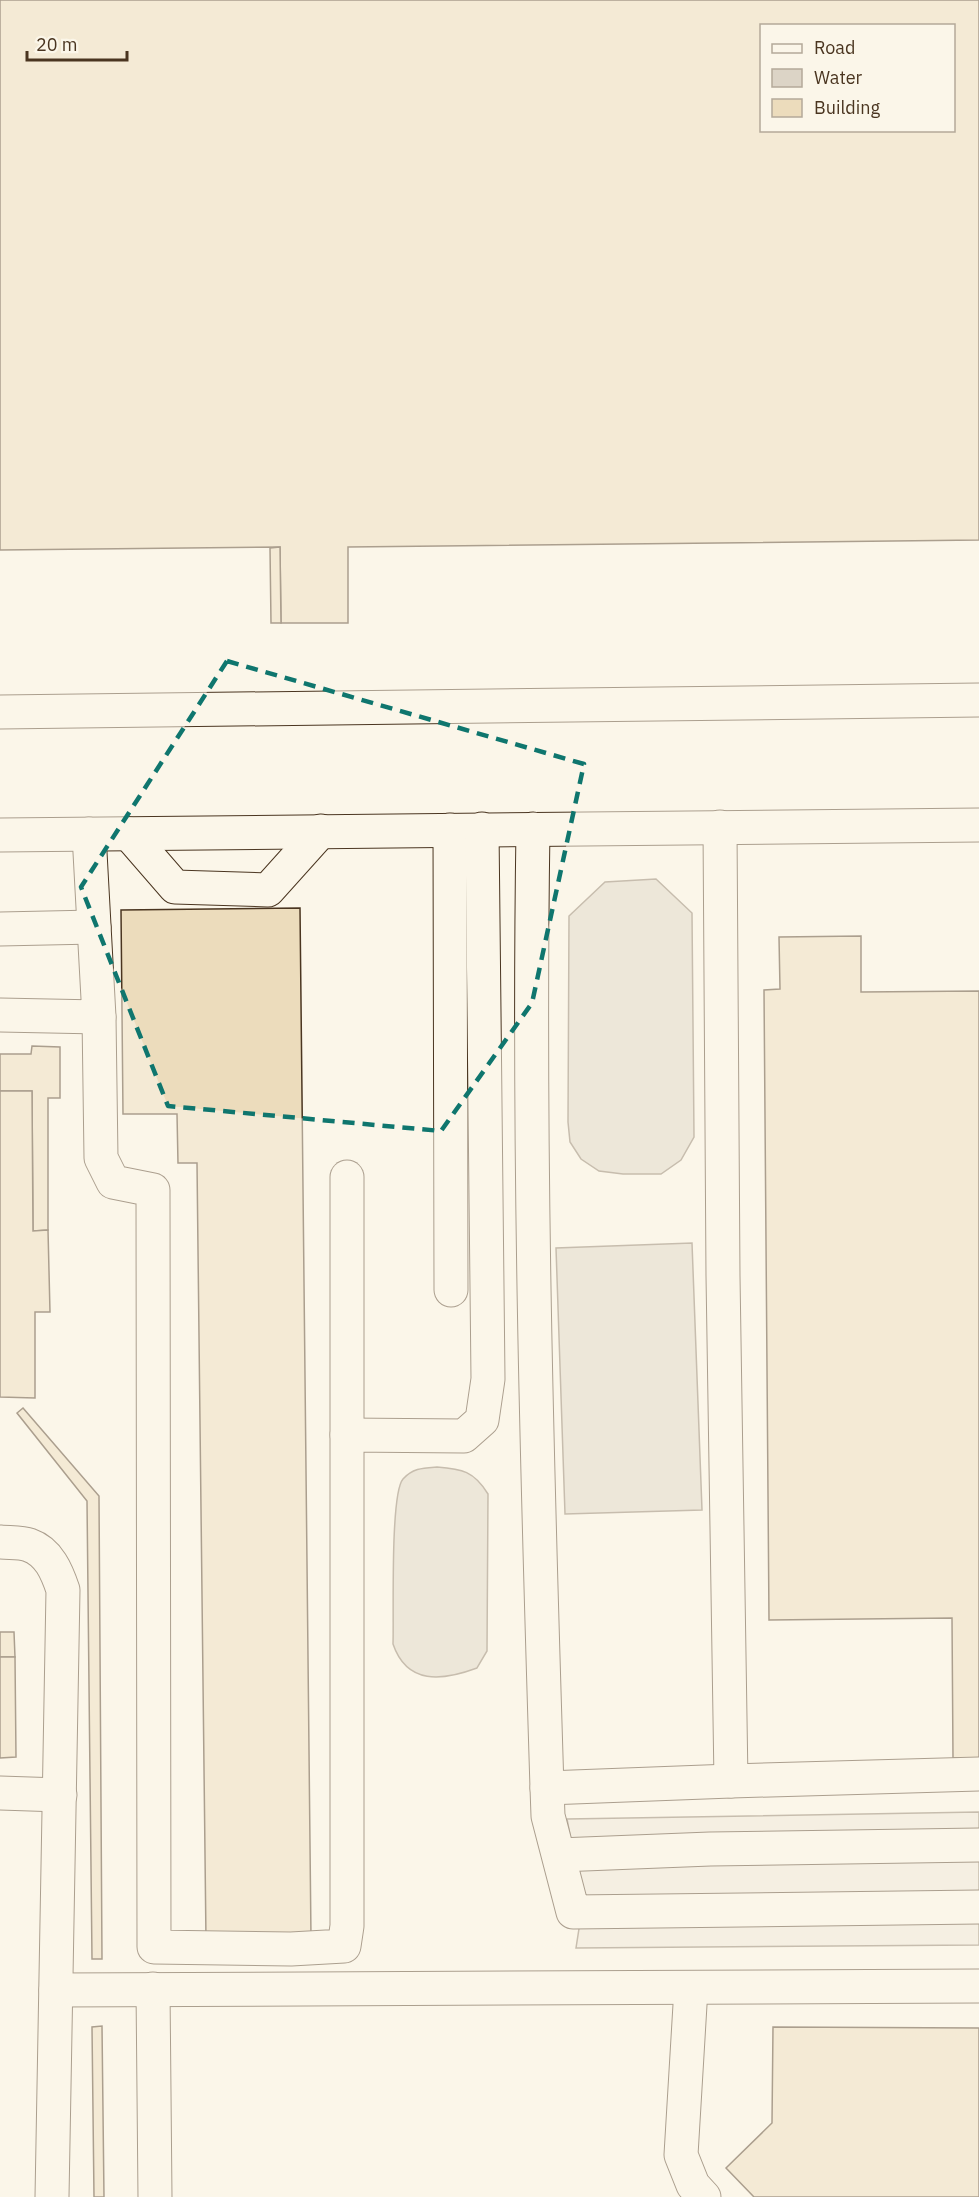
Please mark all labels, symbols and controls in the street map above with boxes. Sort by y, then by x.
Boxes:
scale bar [27,24,128,62]
legend [760,24,955,132]
text: 20 m [36,33,78,56]
text: Road [814,36,855,59]
text: Water [814,66,863,89]
text: Building [814,96,881,119]

